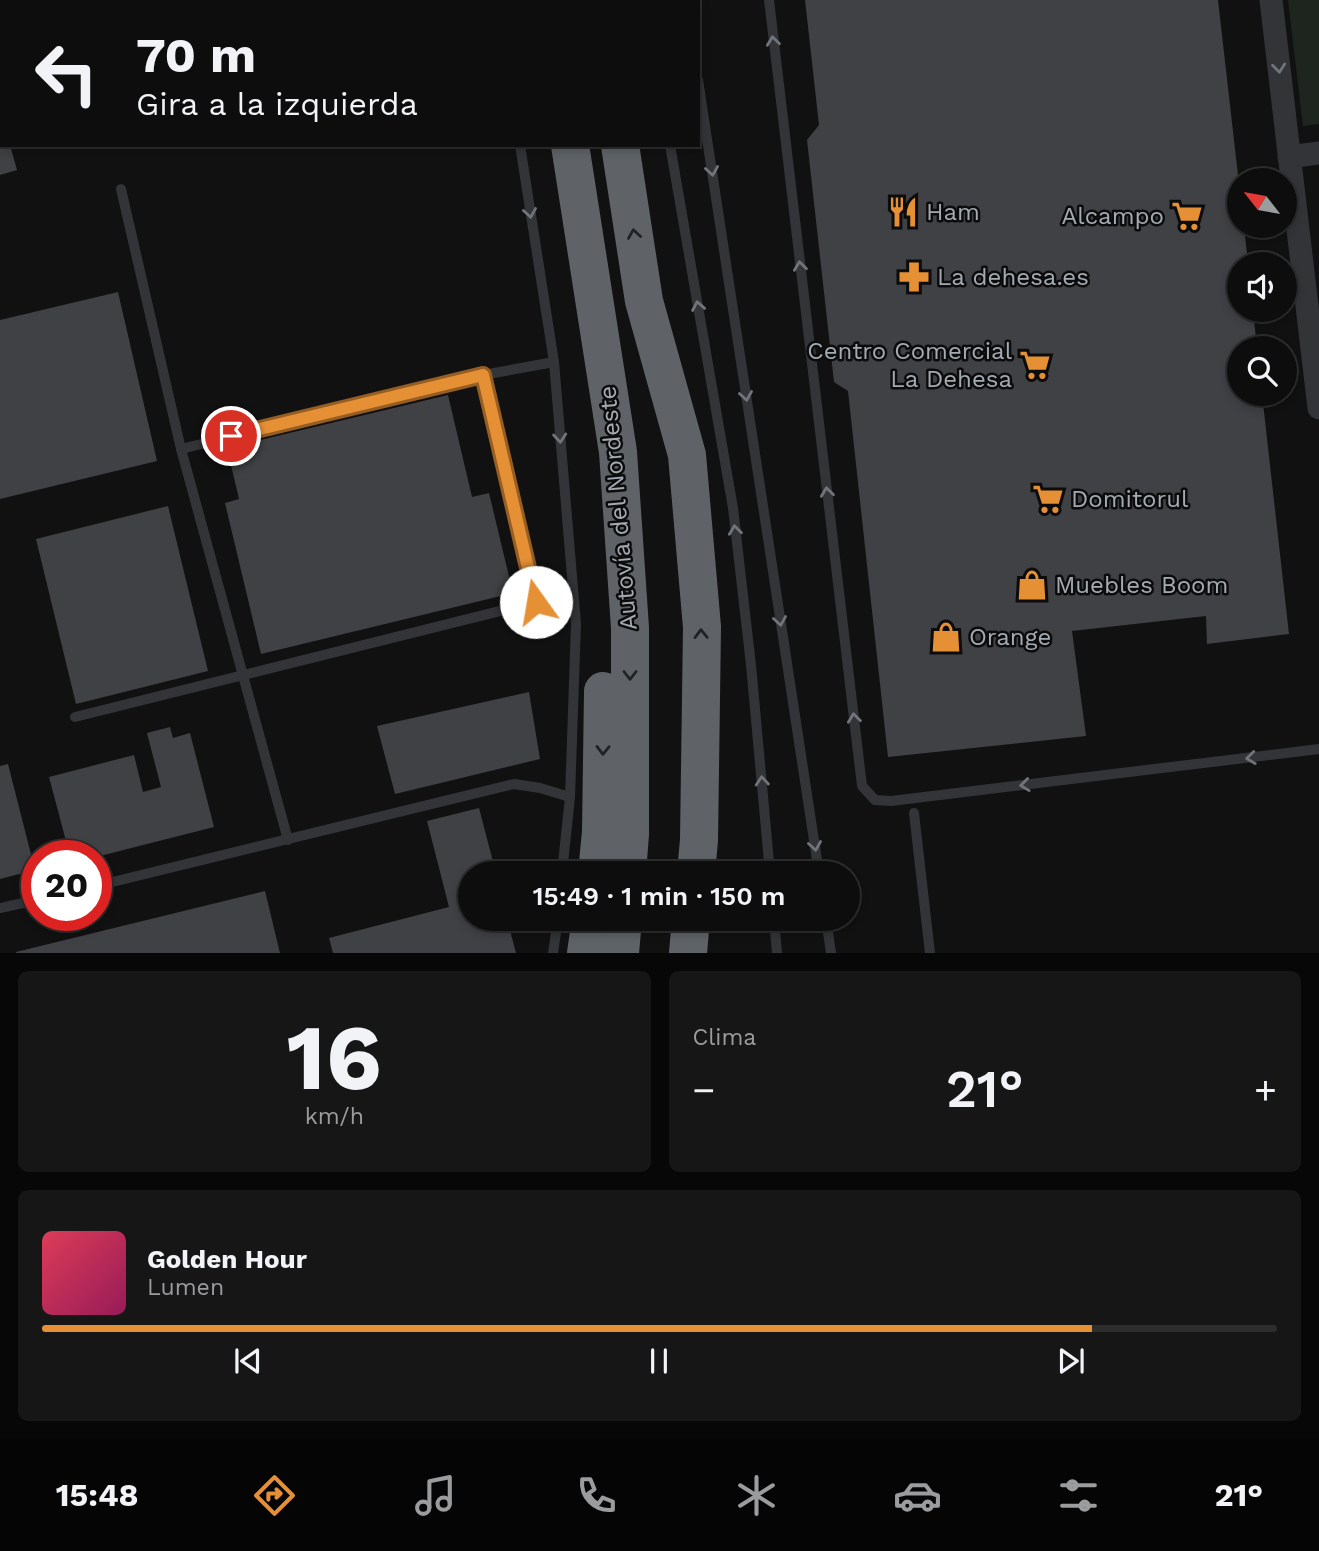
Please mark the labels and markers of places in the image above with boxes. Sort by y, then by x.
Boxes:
restaurant icon: Ham [886,195,920,229]
place label: Ham [926,198,980,226]
supermarket icon: Alcampo [1170,199,1204,233]
place label: Alcampo [1061,202,1164,230]
pharmacy icon: La dehesa.es [897,260,931,294]
place label: La dehesa.es [937,263,1089,291]
place label: Centro Comercial La Dehesa [807,337,1013,393]
supermarket icon: Centro Comercial La Dehesa [1018,348,1052,382]
pin [201,406,261,466]
supermarket icon: Domitorul [1031,482,1065,516]
place label: Domitorul [1071,485,1189,513]
shop icon: Muebles Boom [1015,568,1049,602]
place label: Muebles Boom [1055,571,1228,599]
shop icon: Orange [929,620,963,654]
place label: Orange [969,623,1051,651]

